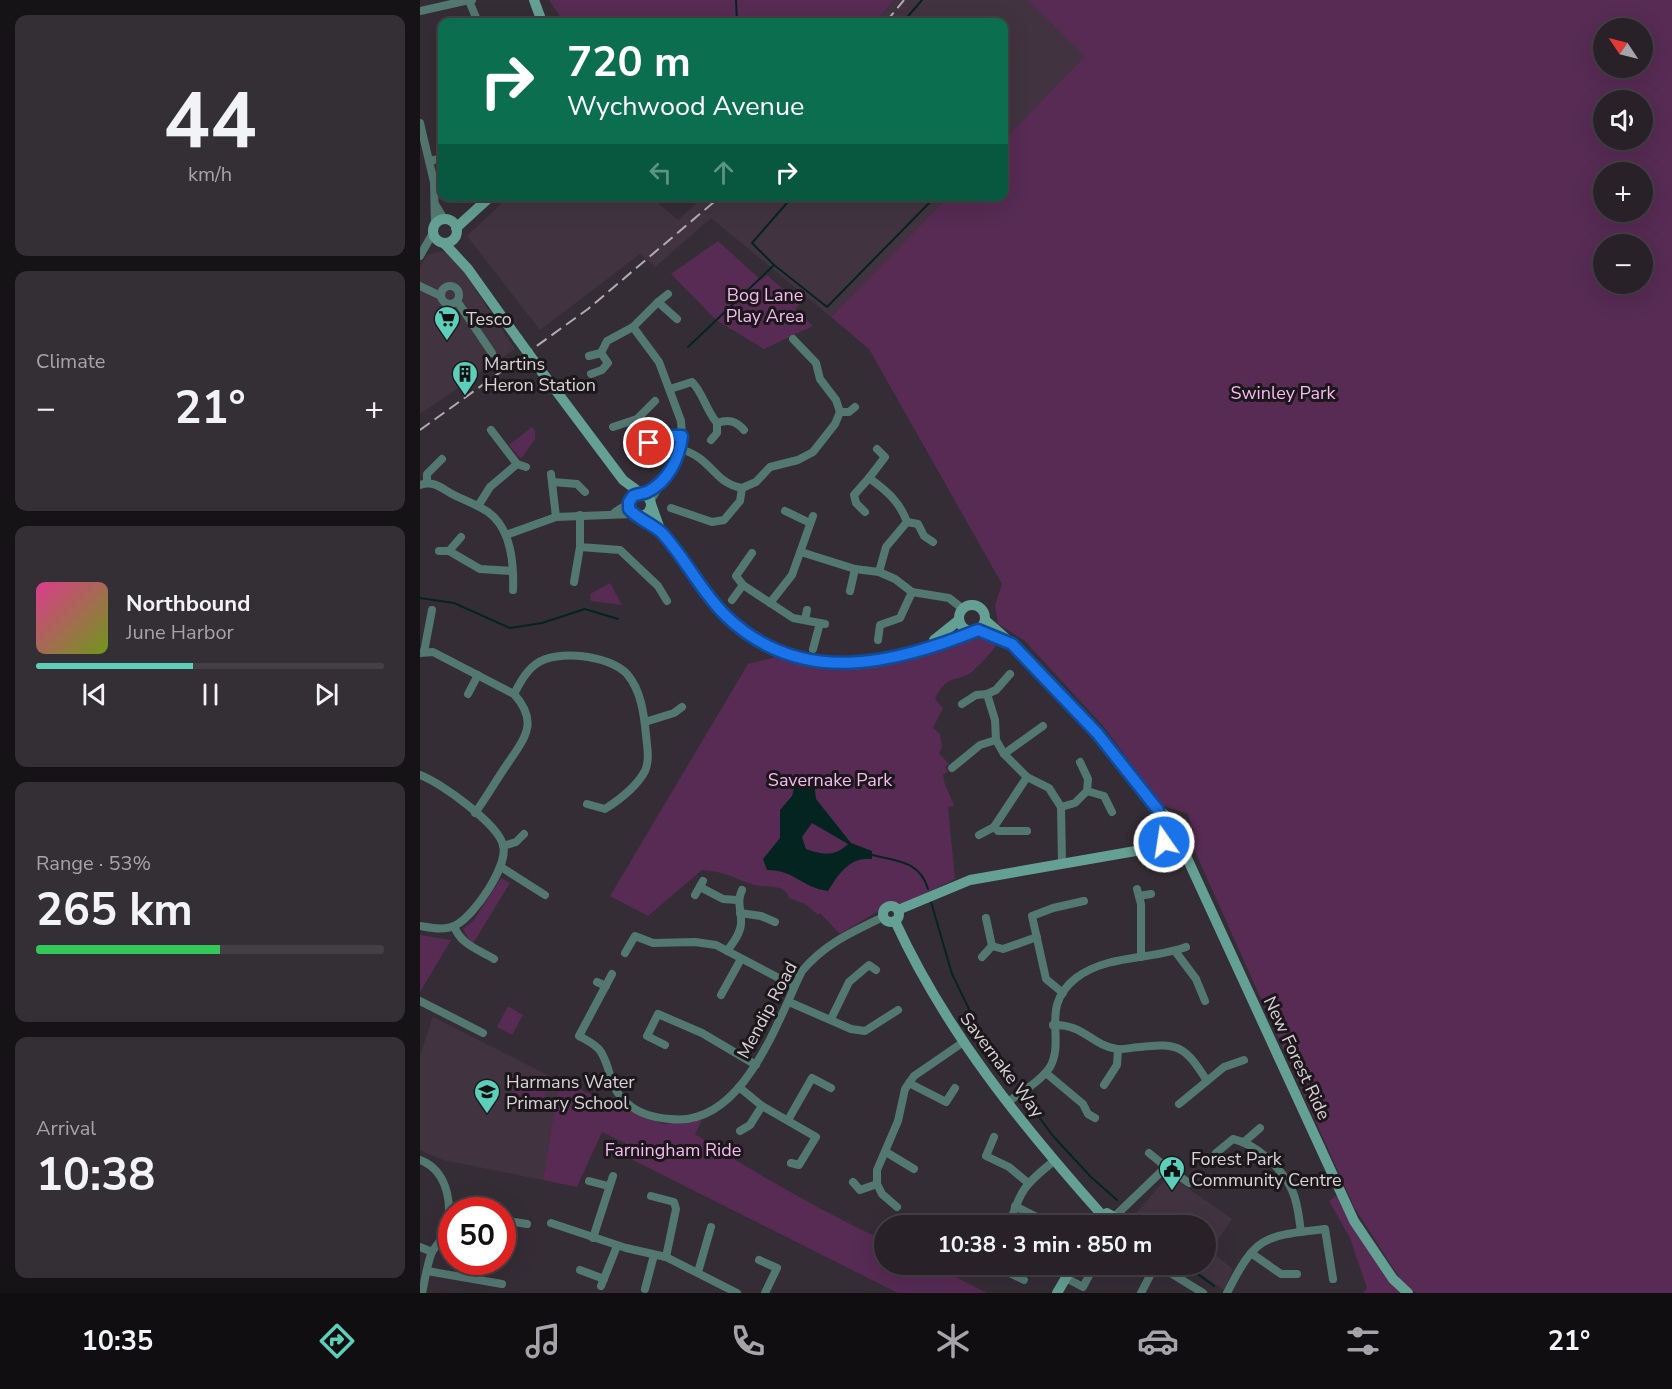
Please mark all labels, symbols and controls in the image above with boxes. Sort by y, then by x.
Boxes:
north arrow [1593,18,1653,78]
map controls [1593,18,1653,294]
text: 720 m [567,34,691,91]
icon: right [468,42,546,120]
text: 44 [163,68,257,175]
text: Wychwood Avenue [567,88,804,125]
button: sound [1593,90,1653,150]
icon: left [644,156,677,189]
icon: ahead [707,156,740,189]
icon: right [770,156,803,189]
text: km/h [188,161,232,188]
button: + [1593,162,1653,222]
button: − [1593,234,1653,294]
park label: Bog Lane Play Area [726,283,804,328]
supermarket icon: Tesco [432,304,462,342]
place label: Tesco [466,307,512,331]
text: Climate [36,348,105,375]
place label: Martins Heron Station [484,352,596,397]
building icon: Martins Heron Station [450,359,480,397]
text: 21° [174,378,246,439]
park label: Swinley Park [1230,381,1337,405]
text: − [36,386,56,431]
text: + [364,386,384,431]
pin [623,417,674,468]
icon: arrive [632,426,665,459]
text: Northbound [126,589,250,619]
text: June Harbor [126,619,234,646]
icon: previous [78,678,111,711]
icon: pause [194,678,227,711]
icon: next [310,678,343,711]
park label: Savernake Park [768,768,893,792]
position arrow [1132,810,1196,874]
text: Range · 53% [36,850,151,877]
text: 265 km [36,880,193,941]
street label: Mendip Road [731,957,803,1063]
street label: New Forest Ride [1258,992,1336,1124]
street label: Savernake Way [955,1008,1050,1123]
place label: Harmans Water Primary School [506,1070,635,1115]
school or university icon: Harmans Water Primary School [472,1077,502,1115]
text: Arrival [36,1115,96,1142]
park label: Farningham Ride [605,1138,741,1162]
text: 10:38 [36,1145,155,1206]
place label: Forest Park Community Centre [1191,1147,1342,1192]
public building icon: Forest Park Community Centre [1157,1154,1187,1192]
speed limit sign: 50 [438,1197,516,1275]
text: 10:38 · 3 min · 850 m [938,1230,1152,1260]
icon: directions [316,1320,358,1362]
icon: music [522,1320,564,1362]
icon: phone [727,1320,769,1362]
icon: climate [932,1320,974,1362]
icon: car [1137,1320,1179,1362]
icon: filters [1342,1320,1384,1362]
text: 10:35 [82,1323,153,1360]
text: 21° [1548,1323,1590,1360]

